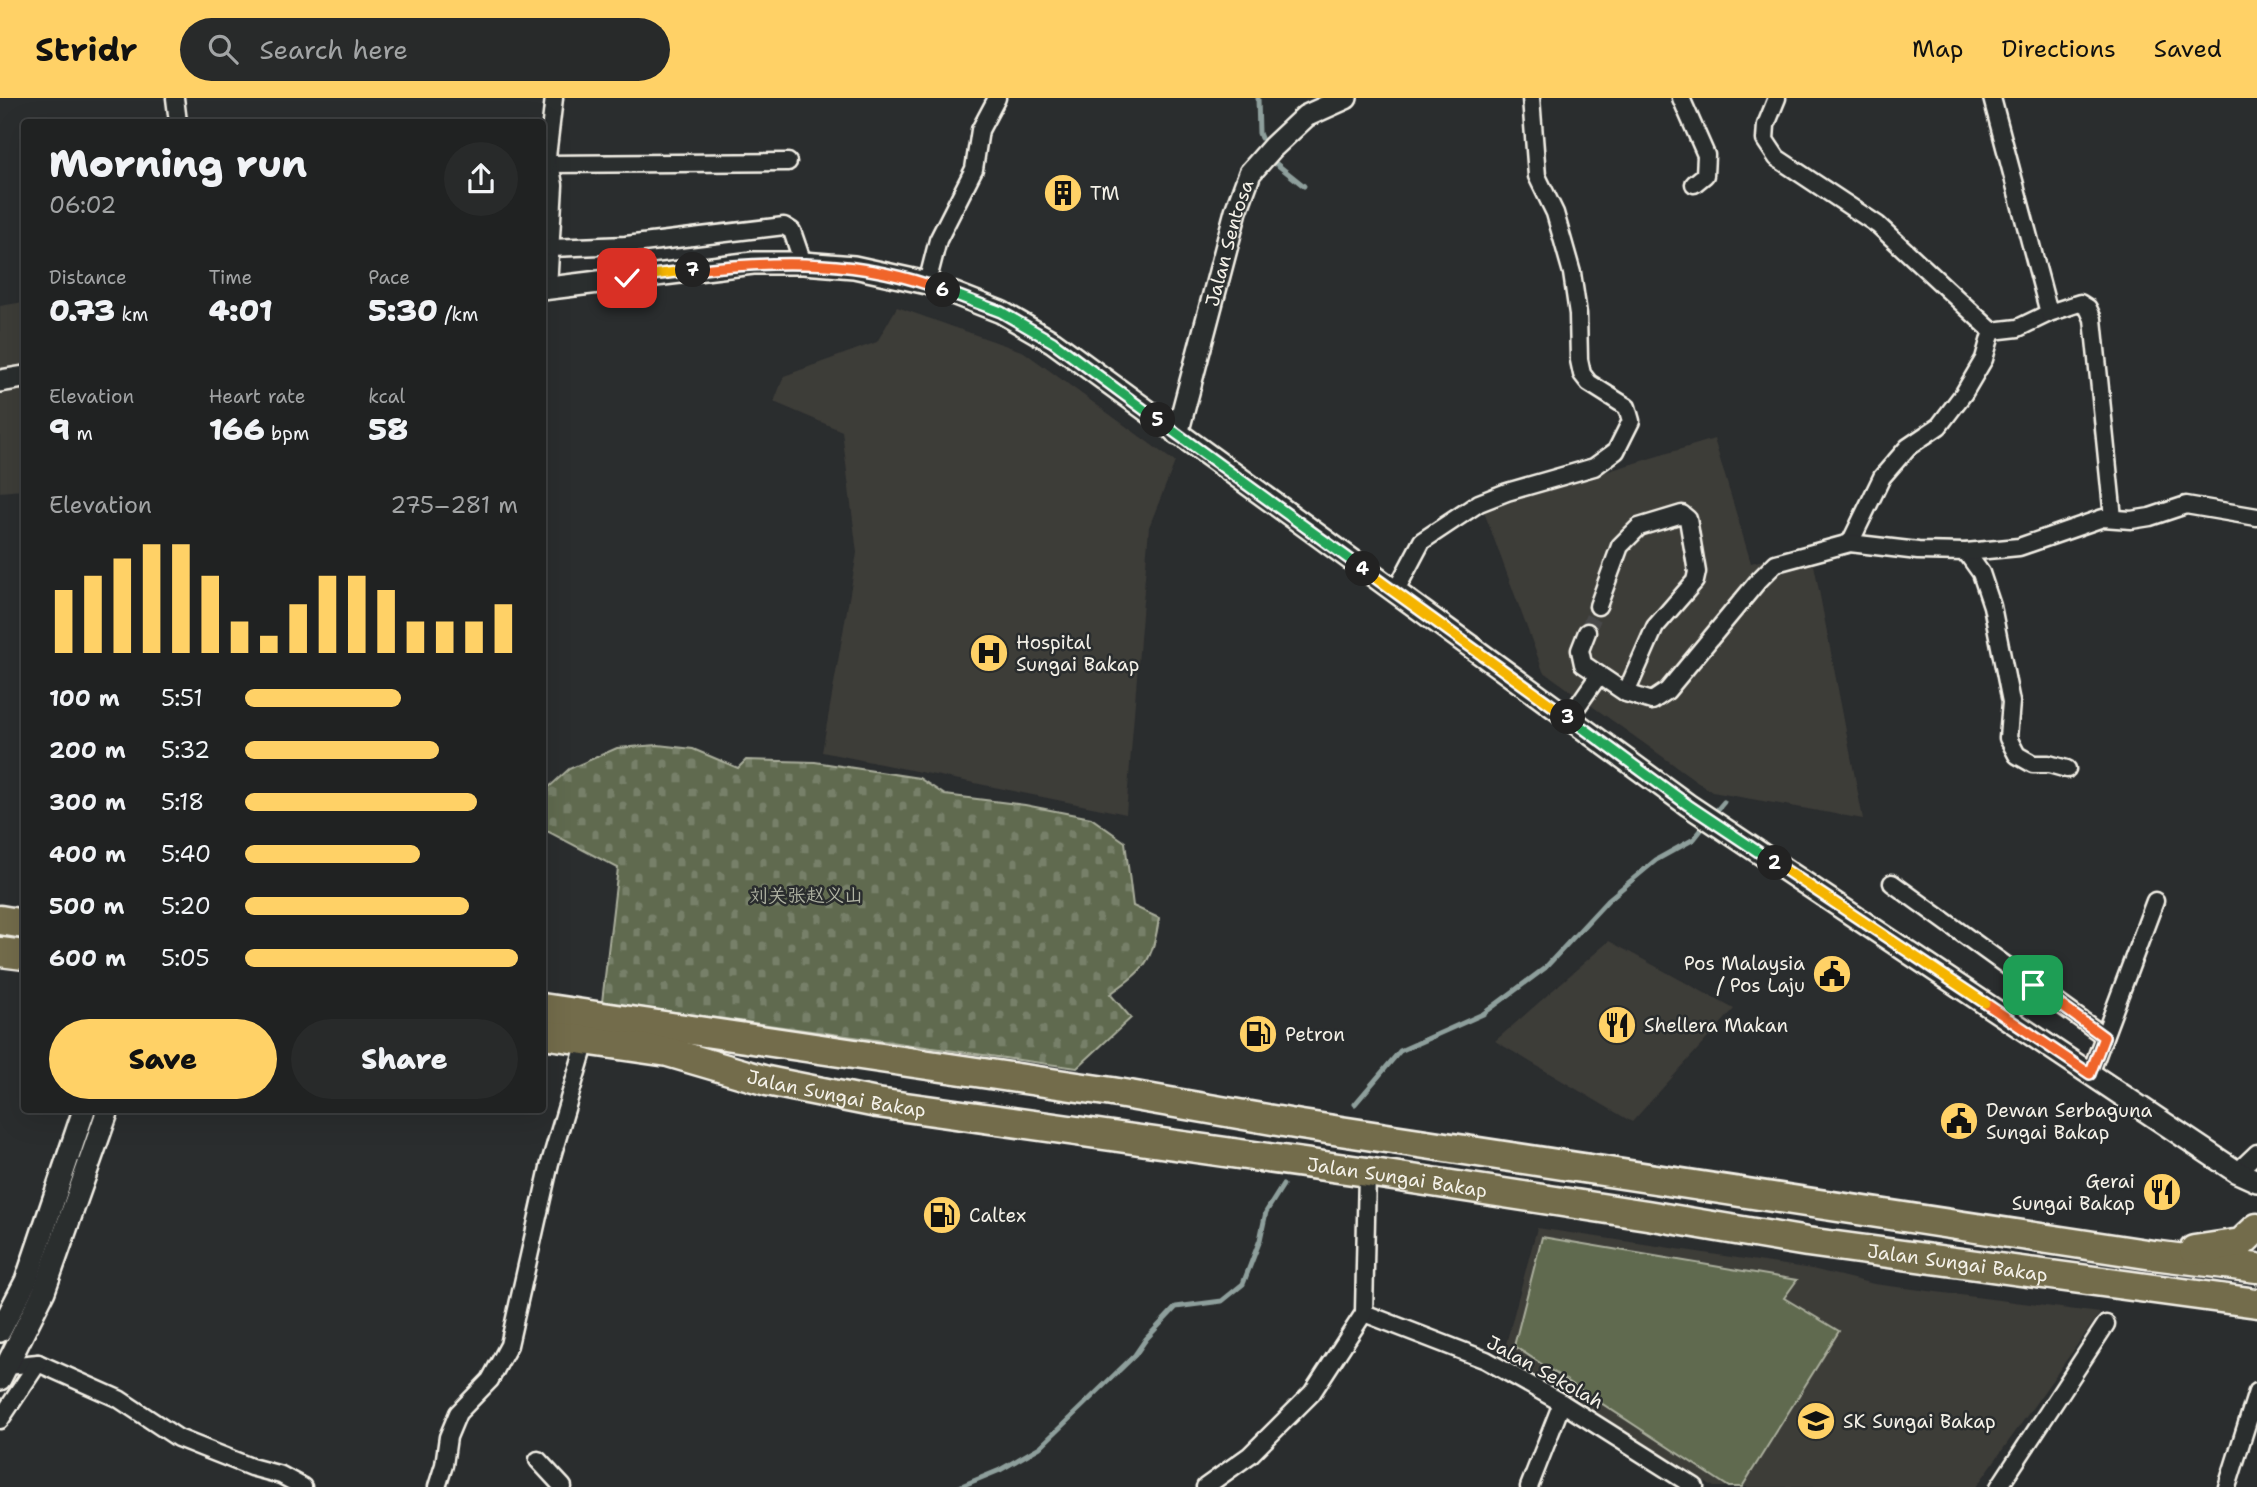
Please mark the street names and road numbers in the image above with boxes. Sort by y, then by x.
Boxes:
street label: Jalan Sentosa [1199,176,1259,309]
street label: Jalan Sungai Bakap [744,1063,928,1122]
street label: Jalan Sungai Bakap [1305,1151,1489,1203]
street label: Jalan Sungai Bakap [1866,1238,2049,1287]
street label: Jalan Sekolah [1482,1330,1608,1414]

